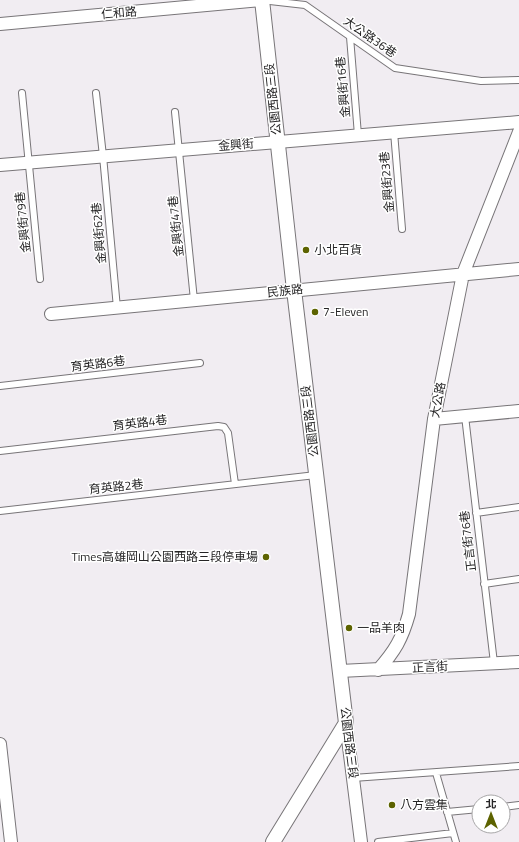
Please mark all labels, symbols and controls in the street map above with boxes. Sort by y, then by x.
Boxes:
street label: 仁和路 [100,1,138,24]
street label: 大公路36巷 [340,11,401,62]
street label: 金興街16巷 [330,56,355,118]
street label: 公園西路三段 [259,62,286,136]
street label: 金興街 [217,133,255,156]
street label: 金興街23巷 [374,151,399,213]
street label: 金興街79巷 [10,191,35,254]
street label: 金興街47巷 [163,195,188,258]
street label: 金興街62巷 [86,202,111,264]
place label: 小北百貨 [314,240,362,259]
marker: 小北百貨 [301,245,311,255]
street label: 民族路 [266,279,304,302]
place label: 7-Eleven [323,302,369,321]
marker: 7-Eleven [310,307,320,317]
street label: 育英路6巷 [70,351,126,376]
street label: 大公路 [425,380,450,419]
street label: 公園西路三段 [296,384,323,458]
street label: 育英路4巷 [112,410,168,435]
street label: 育英路2巷 [88,474,144,499]
street label: 正言街76巷 [454,509,481,573]
place label: Times高雄岡山公園西路三段停車場 [71,547,258,566]
marker: Times高雄岡山公園西路三段停車場 [261,552,271,562]
place label: 一品羊肉 [357,618,405,637]
marker: 一品羊肉 [344,623,354,633]
street label: 正言街 [411,656,448,677]
street label: 公園西路三段 [336,706,363,780]
north arrow [471,794,511,834]
place label: 八方雲集 [400,795,448,814]
text: 北 [486,796,497,812]
marker: 八方雲集 [387,800,397,810]

